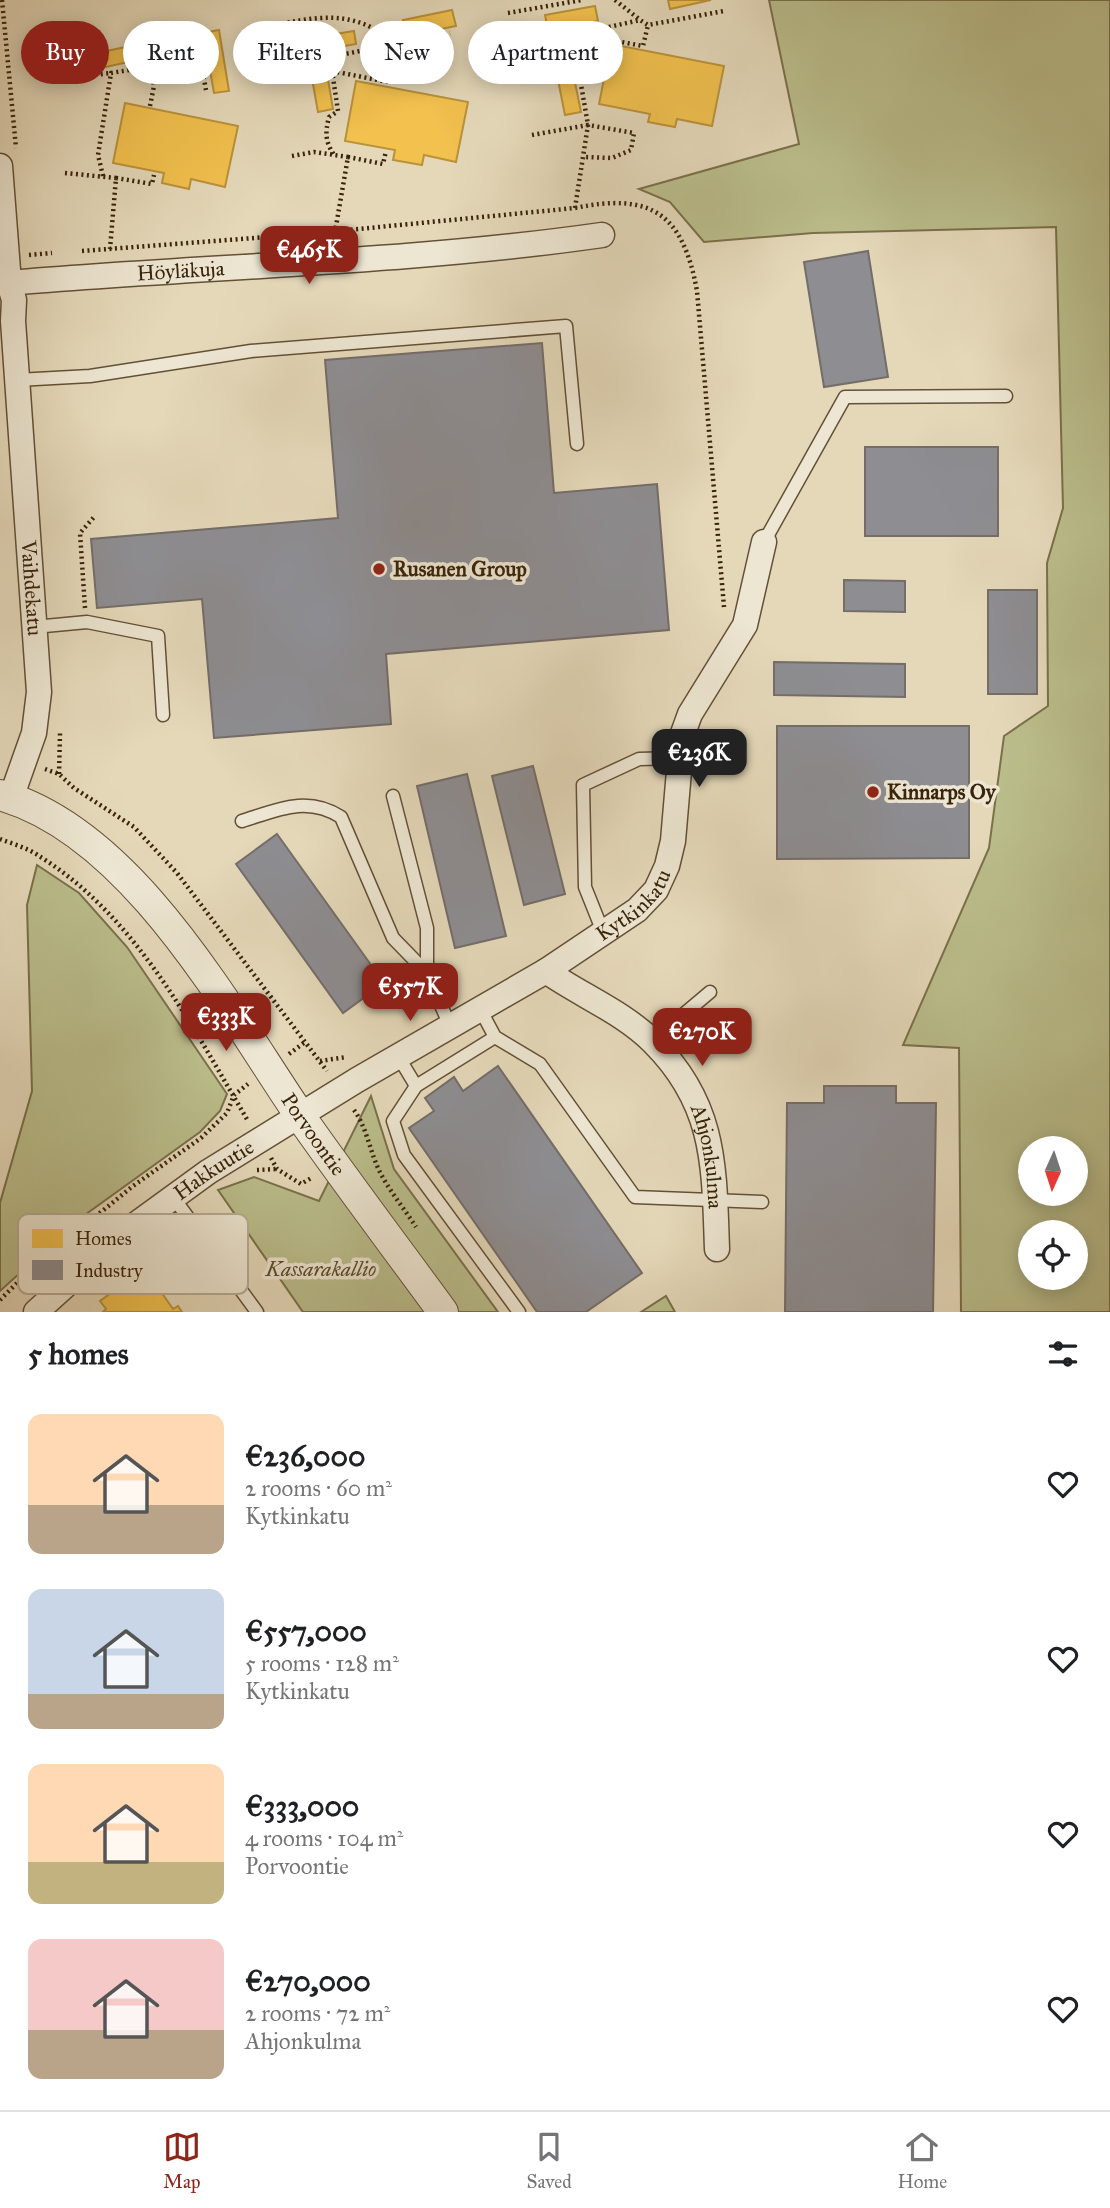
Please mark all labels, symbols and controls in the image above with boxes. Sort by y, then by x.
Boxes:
chip: Buy [21,21,109,84]
chip: Rent [123,21,219,84]
chip: Filters [233,21,346,84]
chip: New [360,21,454,84]
chip: Apartment [468,21,623,84]
pin: €465K [260,226,358,286]
text: €465K [276,235,342,263]
street label: Höyläkuja [136,255,225,287]
street label: Vaihdekatu [15,539,48,637]
place label: Rusanen Group [393,556,527,582]
marker: Rusanen Group [371,561,387,577]
pin: €236K [650,730,748,789]
text: €236K [668,738,730,766]
place label: Kinnarps Oy [887,779,997,805]
marker: Kinnarps Oy [865,784,881,800]
street label: Kytkinkatu [591,865,677,947]
pin: €557K [361,964,459,1023]
text: €557K [378,972,442,1000]
pin: €333K [177,993,275,1053]
text: €333K [197,1002,255,1030]
pin: €270K [653,1009,751,1068]
text: €270K [669,1017,735,1045]
street label: Porvoontie [276,1088,352,1181]
street label: Ahjonkulma [684,1099,729,1209]
street label: Hakkuutie [168,1134,259,1206]
north arrow [1018,1136,1088,1206]
map controls [1018,1136,1088,1290]
legend [18,1214,248,1294]
button: locate [1018,1220,1088,1290]
text: Homes [75,1227,132,1250]
park label: Kassarakallio [265,1256,376,1282]
text: Industry [75,1259,144,1282]
icon: filters [1044,1335,1082,1373]
text: 5 homes [28,1336,129,1372]
text: €236,000 [245,1438,366,1474]
icon: home [84,1442,168,1526]
icon: heart [1044,1465,1082,1503]
text: 2 rooms · 60 m² [245,1474,392,1502]
text: Kytkinkatu [245,1502,350,1530]
text: €557,000 [245,1613,367,1649]
icon: home [84,1617,168,1701]
icon: heart [1044,1640,1082,1678]
text: 5 rooms · 128 m² [245,1649,399,1677]
text: Kytkinkatu [245,1677,350,1705]
text: €333,000 [245,1788,359,1824]
icon: home [84,1792,168,1876]
icon: heart [1044,1815,1082,1853]
text: 4 rooms · 104 m² [245,1824,404,1852]
text: Porvoontie [245,1852,349,1880]
text: €270,000 [245,1963,371,1999]
icon: home [84,1967,168,2051]
icon: heart [1044,1990,1082,2028]
text: 2 rooms · 72 m² [245,1999,390,2027]
text: Ahjonkulma [245,2027,361,2055]
tab: Map [163,2128,201,2193]
tab: Saved [527,2128,572,2193]
tab: Home [897,2128,947,2193]

